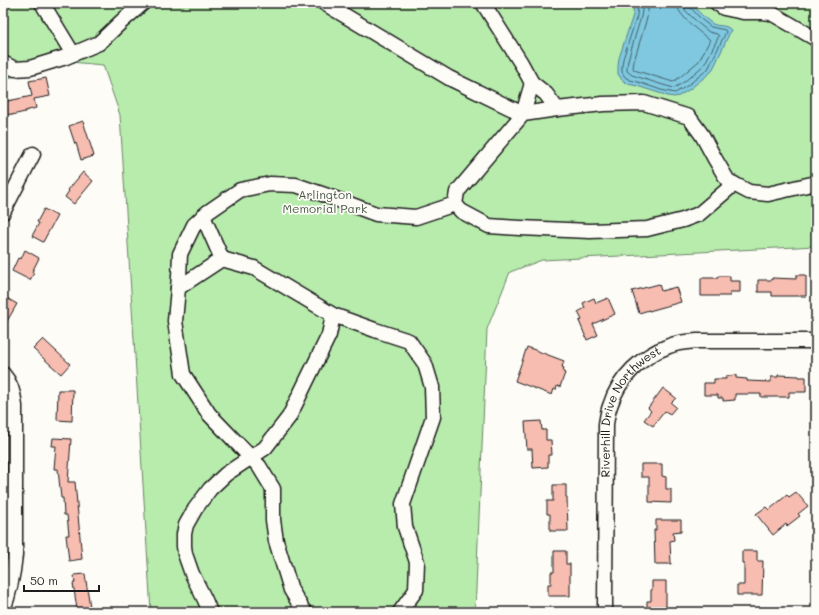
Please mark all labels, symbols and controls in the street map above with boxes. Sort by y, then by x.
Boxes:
park label: Arlington Memorial Park [283,186,367,216]
street label: Riverhill Drive Northwest [597,342,663,478]
scale bar [24,567,99,593]
text: 50 m [30,572,58,588]

